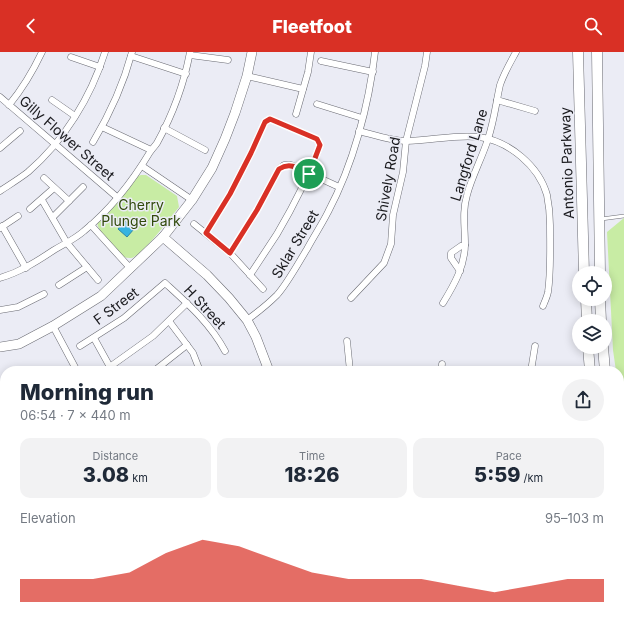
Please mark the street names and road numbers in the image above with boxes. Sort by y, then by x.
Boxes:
street label: Gilly Flower Street [16,92,119,184]
street label: Langford Lane [446,107,491,203]
street label: Antonio Parkway [556,107,577,219]
street label: Shively Road [372,135,403,222]
street label: Sklar Street [268,206,322,281]
street label: H Street [181,281,230,332]
street label: F Street [90,283,142,328]

